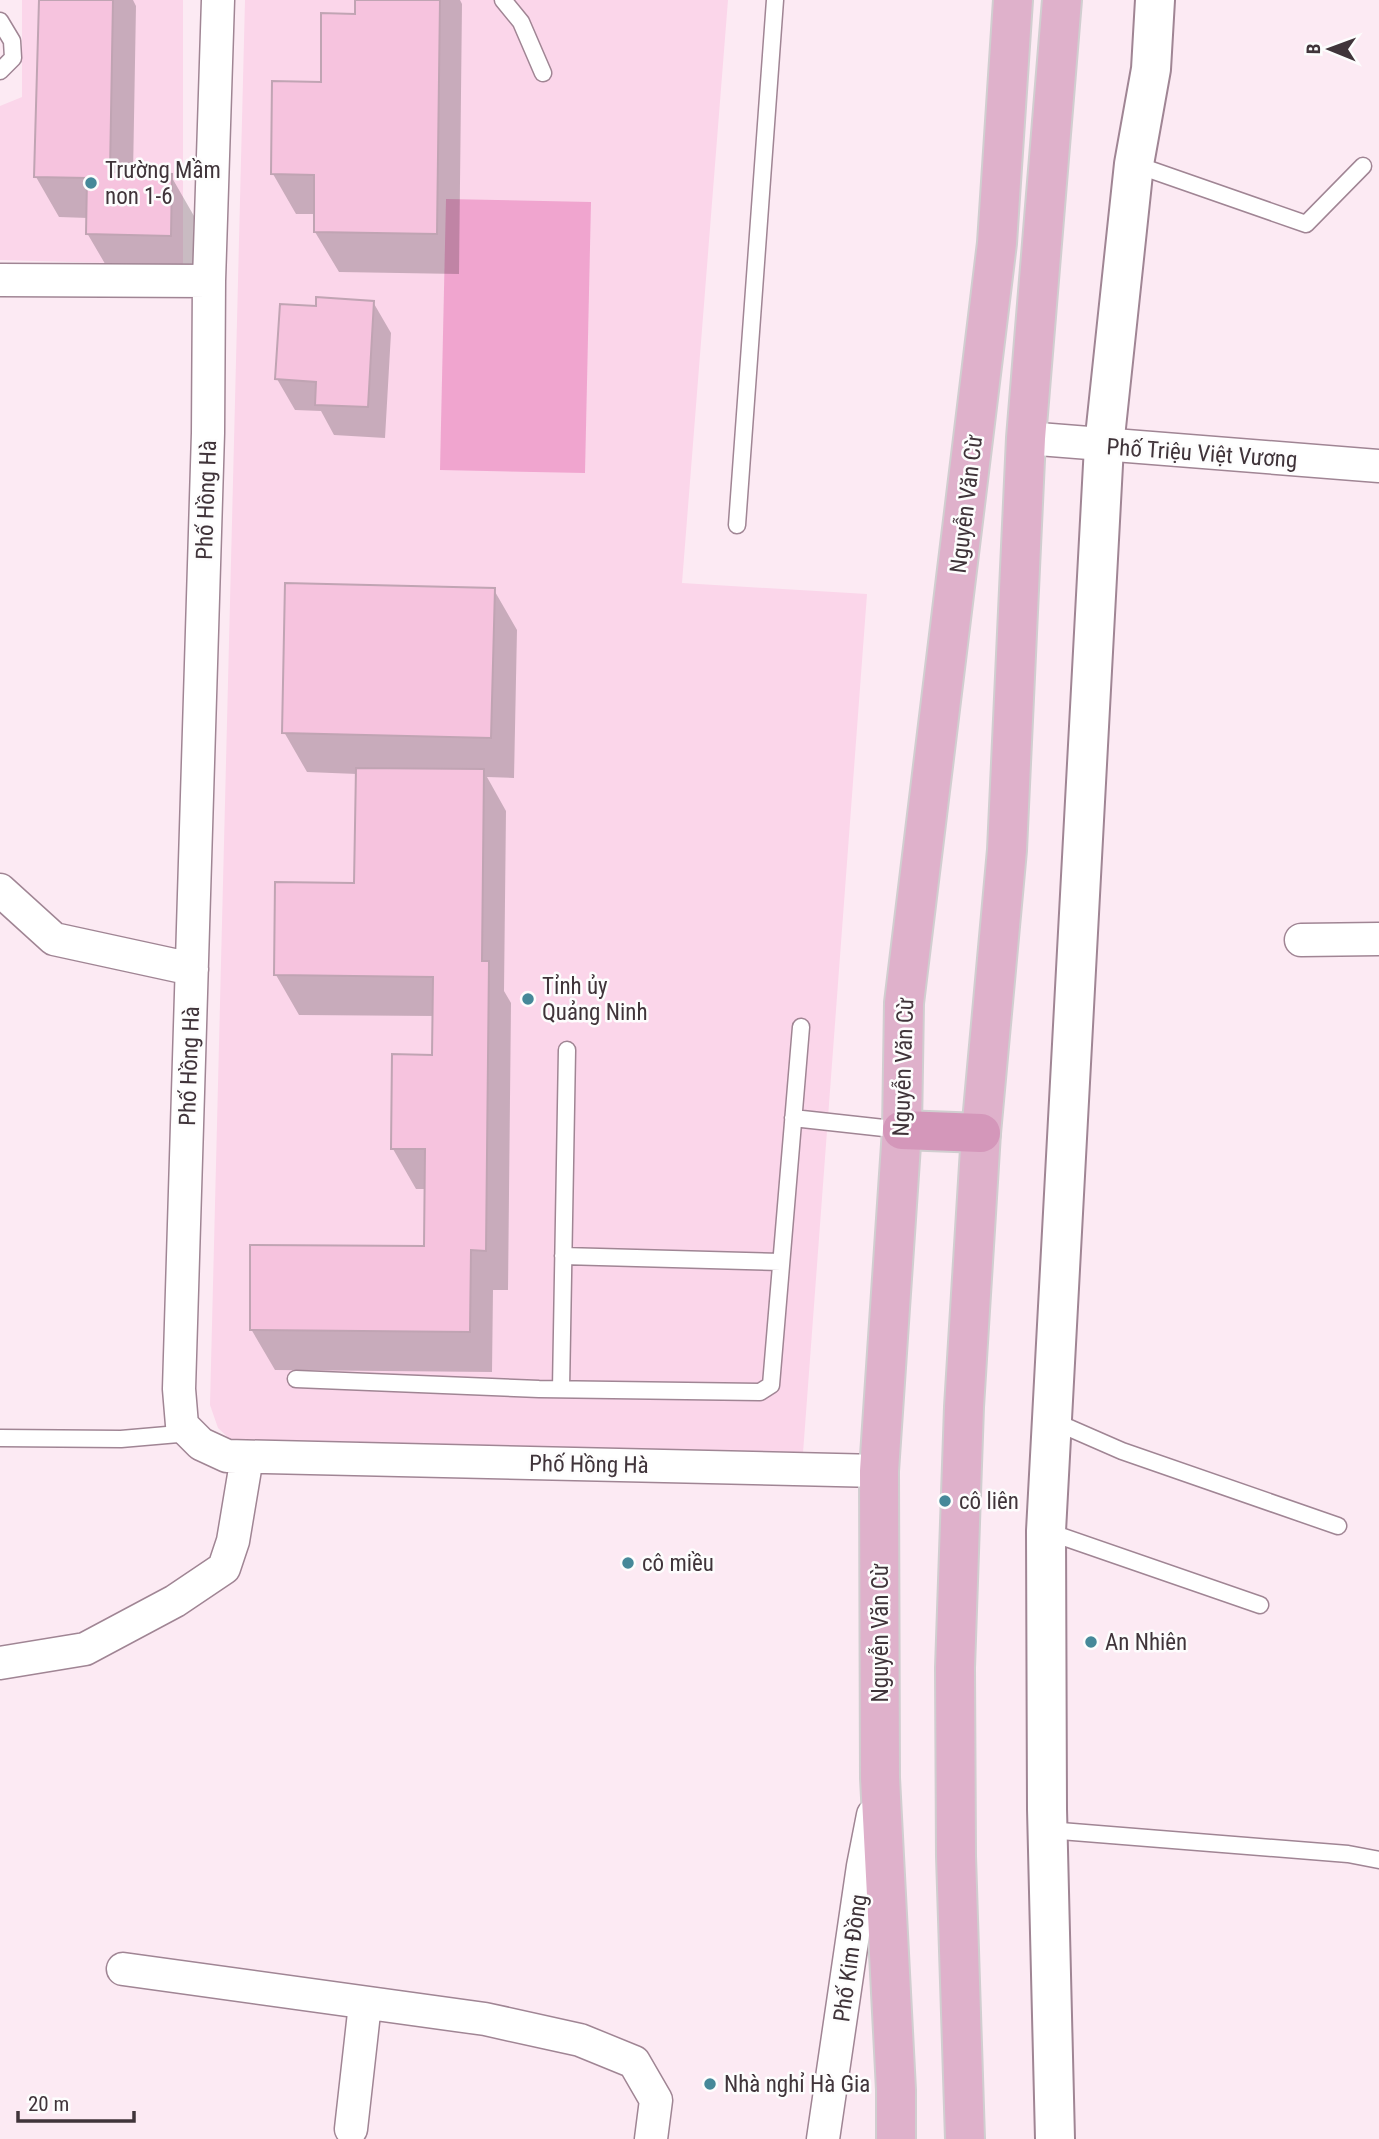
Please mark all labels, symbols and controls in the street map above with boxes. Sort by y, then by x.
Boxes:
north arrow [1295,14,1365,84]
text: B [1302,43,1325,54]
place label: Trường Mầm non 1-6 [105,157,221,210]
marker: Trường Mầm non 1-6 [83,175,99,191]
street label: Nguyễn Văn Cừ [945,433,988,575]
street label: Phố Triệu Việt Vương [1106,433,1298,474]
street label: Phố Hồng Hà [191,440,222,560]
place label: Tỉnh ủy Quảng Ninh [542,973,648,1026]
marker: Tỉnh ủy Quảng Ninh [520,991,536,1007]
street label: Nguyễn Văn Cừ [888,997,919,1137]
street label: Phố Hồng Hà [174,1006,205,1126]
street label: Phố Hồng Hà [529,1450,649,1479]
place label: cô liên [959,1488,1019,1515]
marker: cô liên [937,1493,953,1509]
place label: cô miều [642,1550,714,1577]
marker: cô miều [620,1555,636,1571]
street label: Nguyễn Văn Cừ [867,1563,894,1702]
place label: An Nhiên [1105,1629,1187,1656]
marker: An Nhiên [1083,1634,1099,1650]
street label: Phố Kim Đồng [828,1893,873,2024]
place label: Nhà nghỉ Hà Gia [724,2071,870,2098]
marker: Nhà nghỉ Hà Gia [702,2076,718,2092]
scale bar [18,2080,133,2124]
text: 20 m [28,2092,69,2116]

